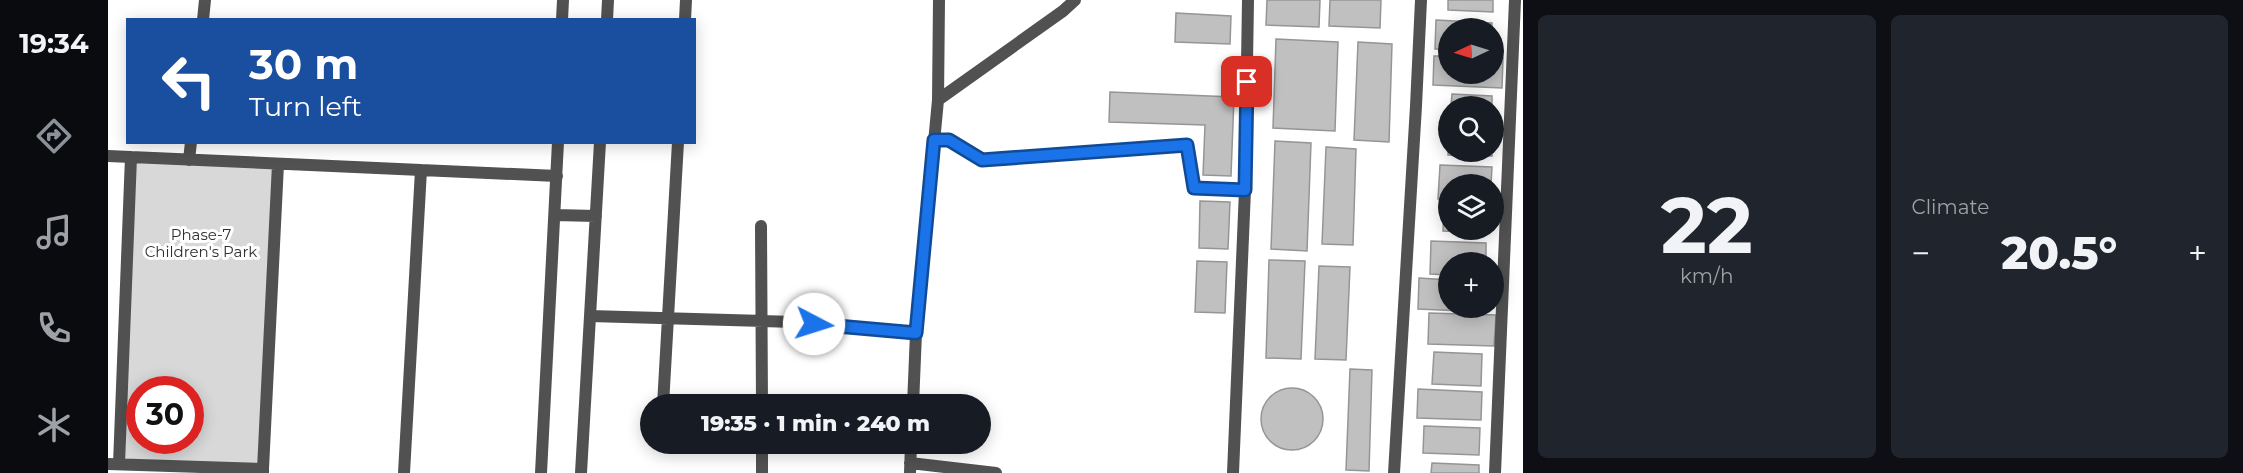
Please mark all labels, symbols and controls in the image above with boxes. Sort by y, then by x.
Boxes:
north arrow [1438,18,1504,84]
map controls [1438,18,1504,318]
text: 19:34 [19,27,89,60]
text: 30 m [249,38,358,90]
icon: left [150,42,228,120]
pin [1221,56,1272,107]
icon: arrive [1230,65,1263,98]
text: Turn left [249,90,362,123]
button: search [1438,96,1504,162]
icon: directions [33,115,75,157]
button: layers [1438,174,1504,240]
text: 22 [1661,177,1753,273]
text: Climate [1912,195,1989,219]
icon: music [33,211,75,253]
park label: Phase-7 Children's Park [145,225,257,261]
text: 20.5° [2001,225,2117,280]
text: − [1912,233,1930,273]
text: + [2188,233,2207,273]
button: + [1438,252,1504,318]
text: km/h [1680,264,1733,288]
position arrow [782,292,846,356]
icon: phone [33,307,75,349]
speed limit sign: 30 [126,376,204,454]
icon: climate [33,404,75,446]
text: 19:35 · 1 min · 240 m [701,410,930,437]

